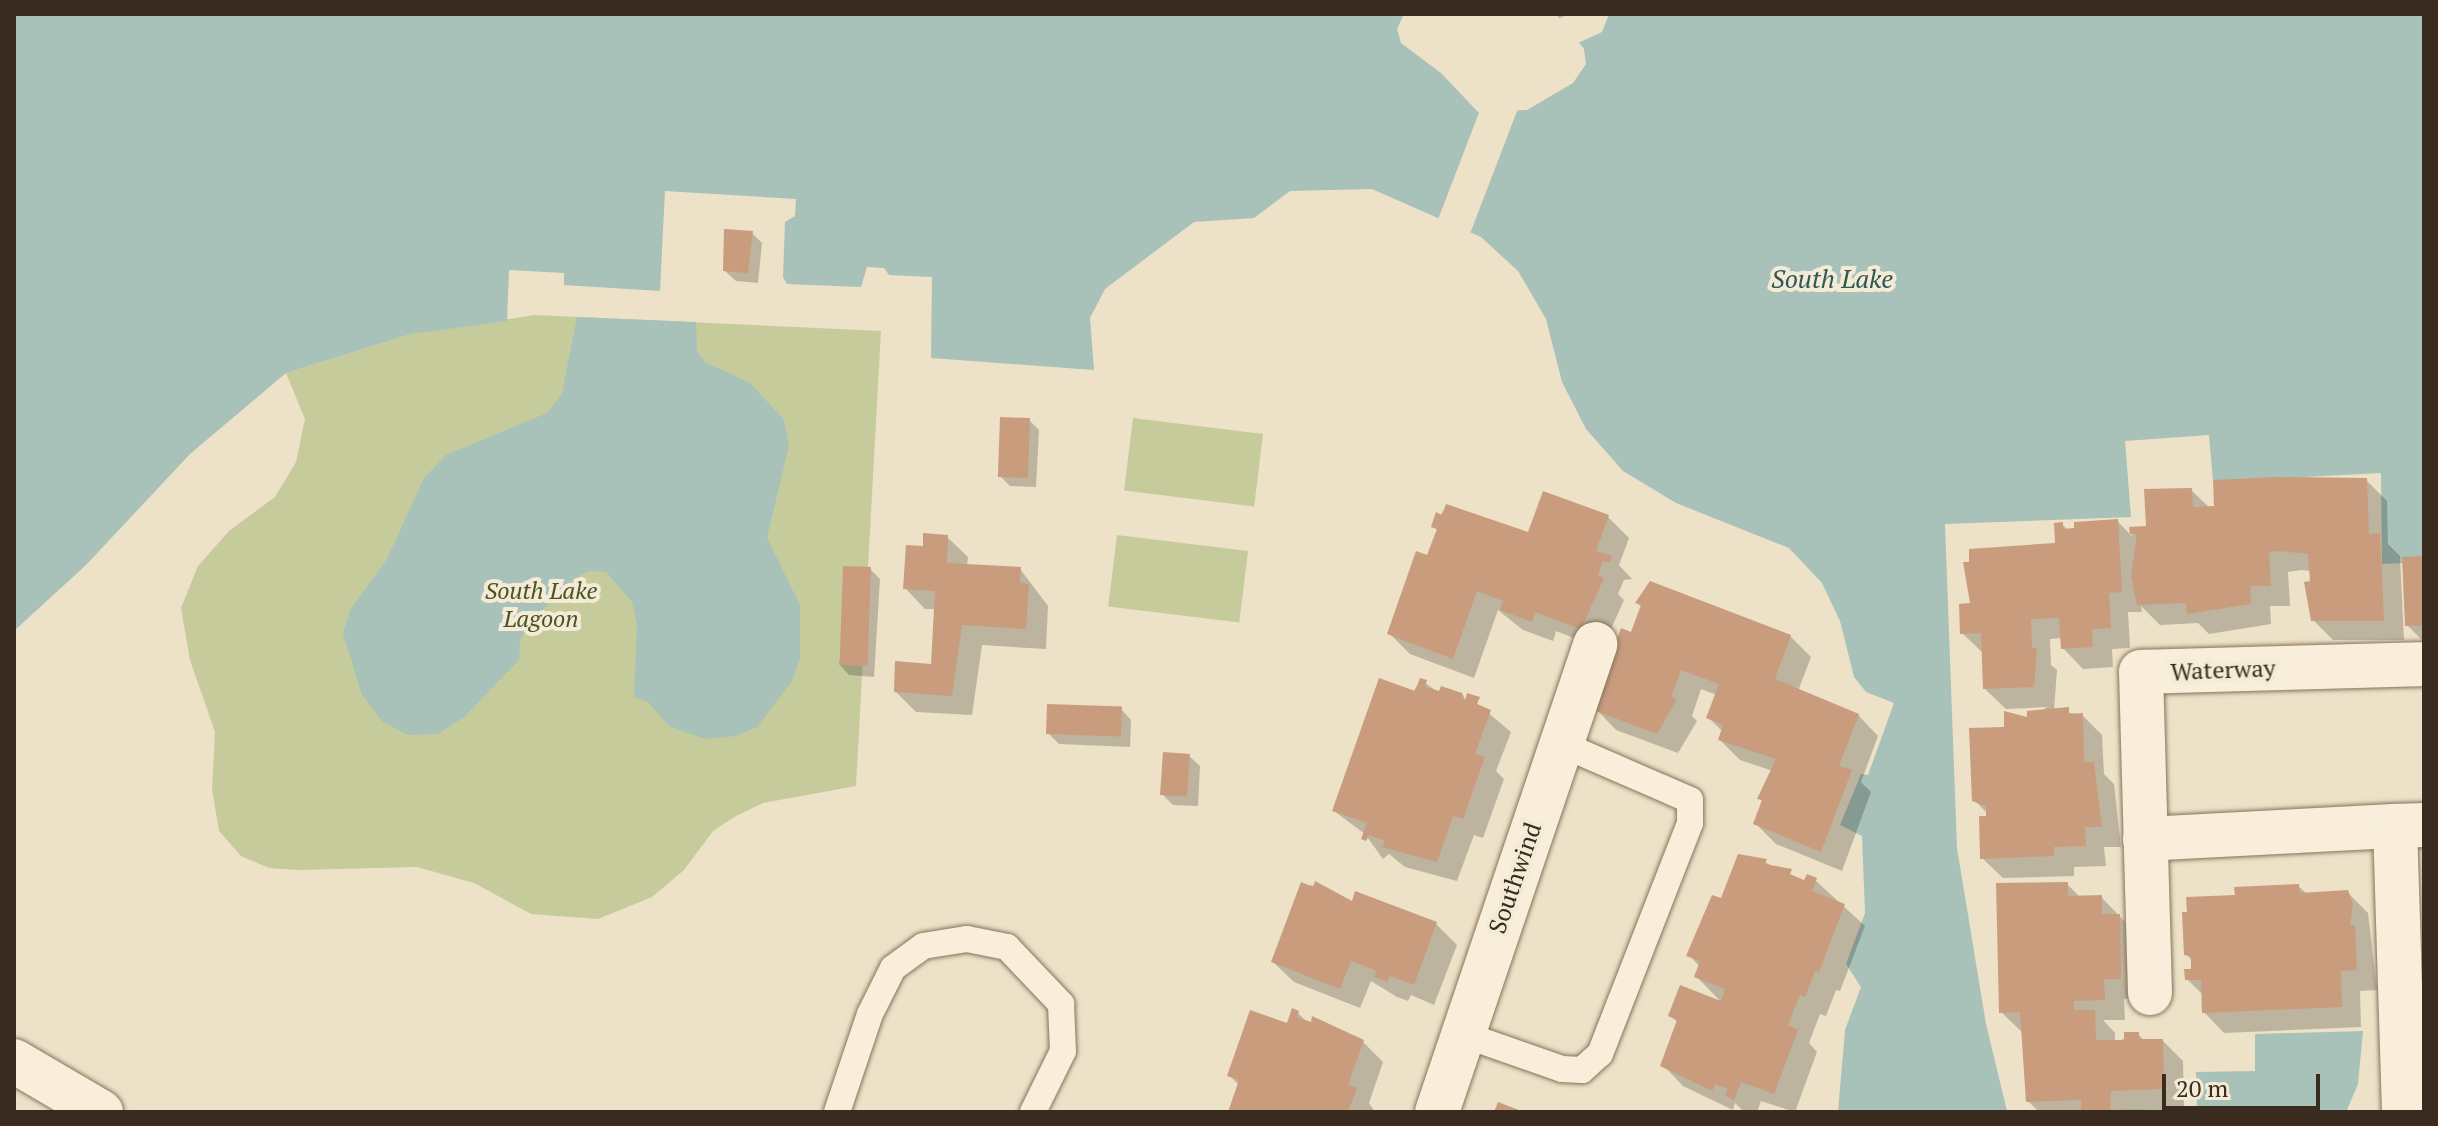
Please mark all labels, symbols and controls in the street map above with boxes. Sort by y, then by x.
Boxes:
water label: South Lake [1771,263,1893,295]
park label: South Lake Lagoon [485,577,597,633]
street label: Waterway [2170,654,2276,686]
street label: Southwind [1483,819,1547,937]
scale bar [2166,1058,2324,1108]
text: 20 m [2176,1072,2228,1104]

